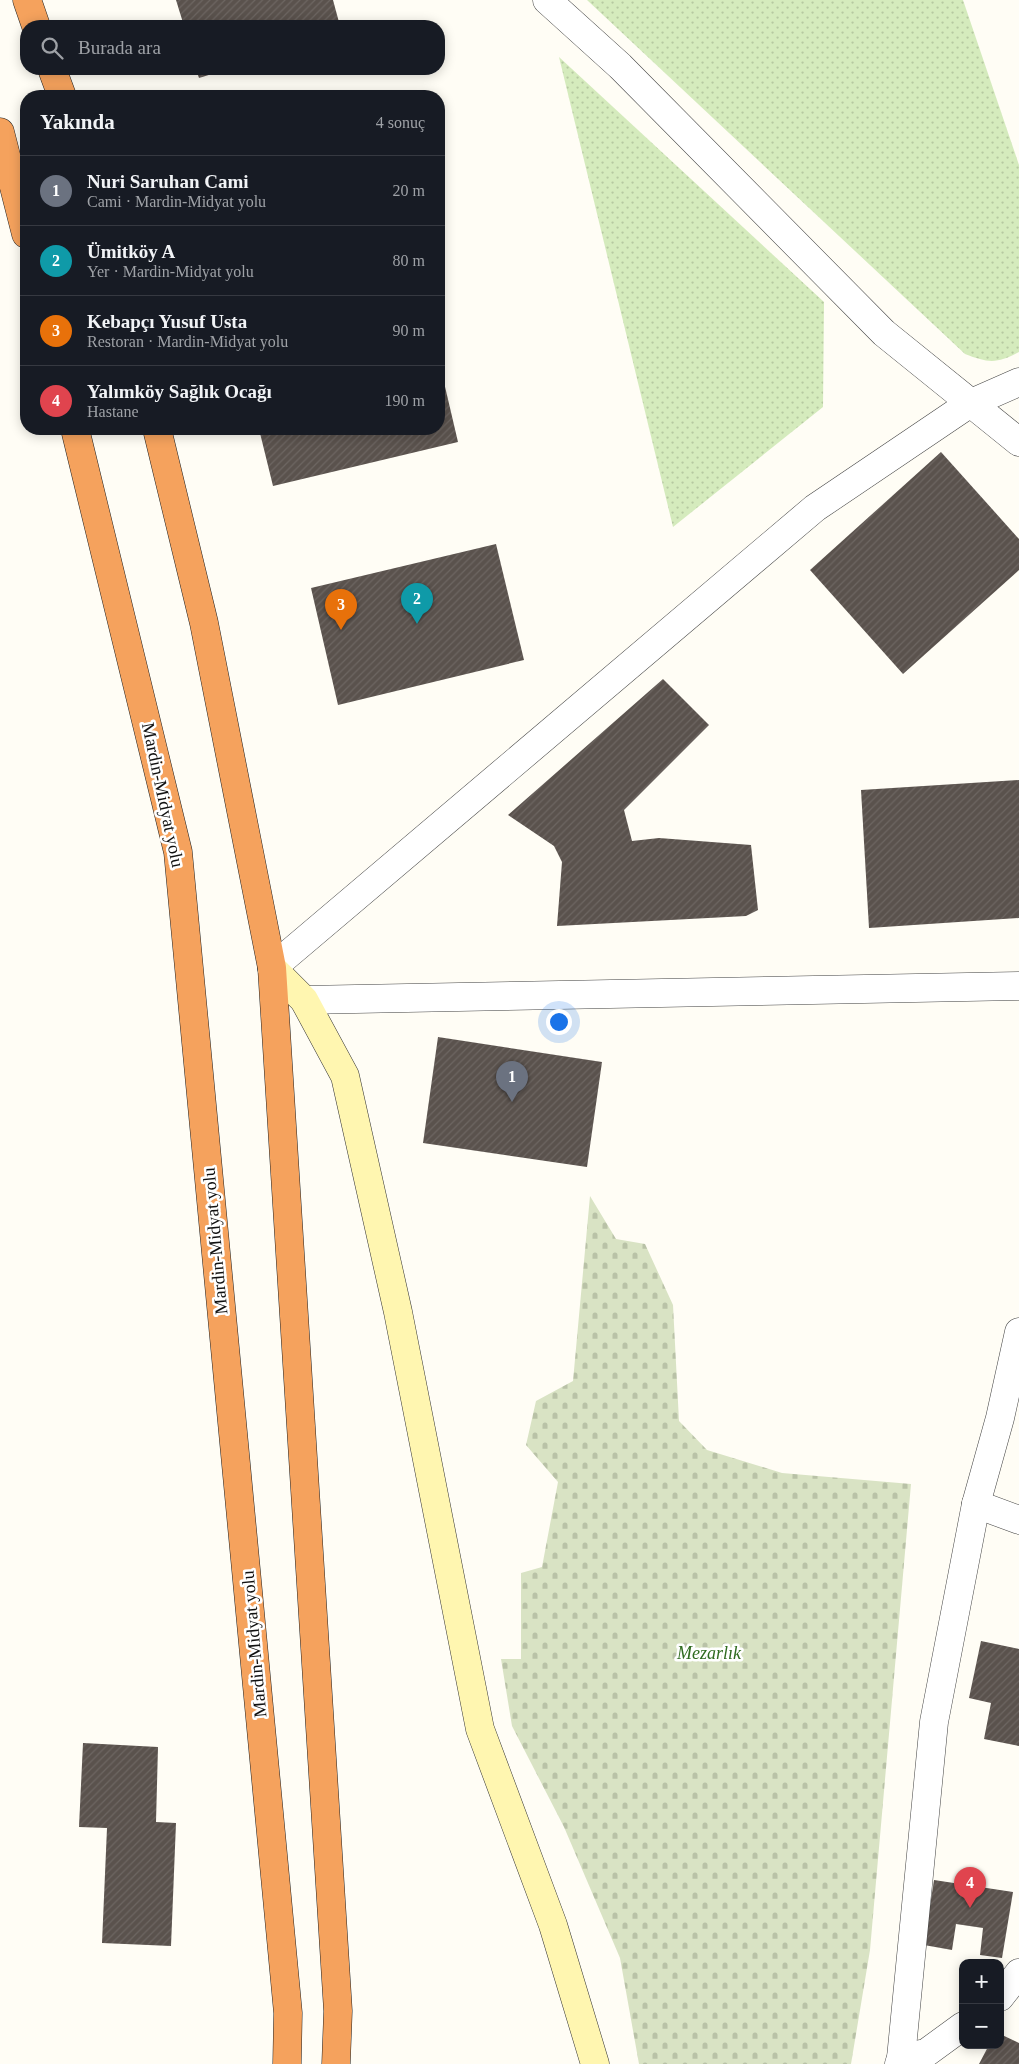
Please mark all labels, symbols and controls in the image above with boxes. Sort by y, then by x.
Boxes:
search box [20,20,445,75]
icon: search [38,34,66,62]
text: Burada ara [78,37,161,58]
text: Yakında [40,110,115,134]
text: 4 sonuç [376,114,425,131]
text: Nuri Saruhan Cami [87,171,249,192]
text: 1 [52,182,60,199]
text: 20 m [393,182,425,199]
text: Cami · Mardin-Midyat yolu [87,193,266,210]
text: Ümitköy A [87,241,175,262]
text: 2 [52,252,60,269]
text: 80 m [393,252,425,269]
text: Yer · Mardin-Midyat yolu [87,263,254,280]
text: Kebapçı Yusuf Usta [87,311,247,332]
text: 3 [52,322,60,339]
text: 90 m [393,322,425,339]
text: Restoran · Mardin-Midyat yolu [87,333,288,350]
text: Yalımköy Sağlık Ocağı [87,381,272,402]
text: 4 [52,392,60,409]
text: 190 m [385,392,425,409]
text: Hastane [87,403,139,420]
pin: 2 [401,583,433,624]
pin: 3 [325,589,357,630]
street label: Mardin-Midyat yolu [138,721,188,869]
your location [546,1009,572,1035]
pin: 1 [496,1061,528,1102]
street label: Mardin-Midyat yolu [199,1167,231,1315]
street label: Mardin-Midyat yolu [238,1570,270,1718]
park label: Mezarlık [676,1643,742,1663]
pin: 4 [954,1867,986,1908]
map controls [959,1959,1004,2049]
button: + [959,1959,1004,2004]
button: − [959,2004,1004,2049]

